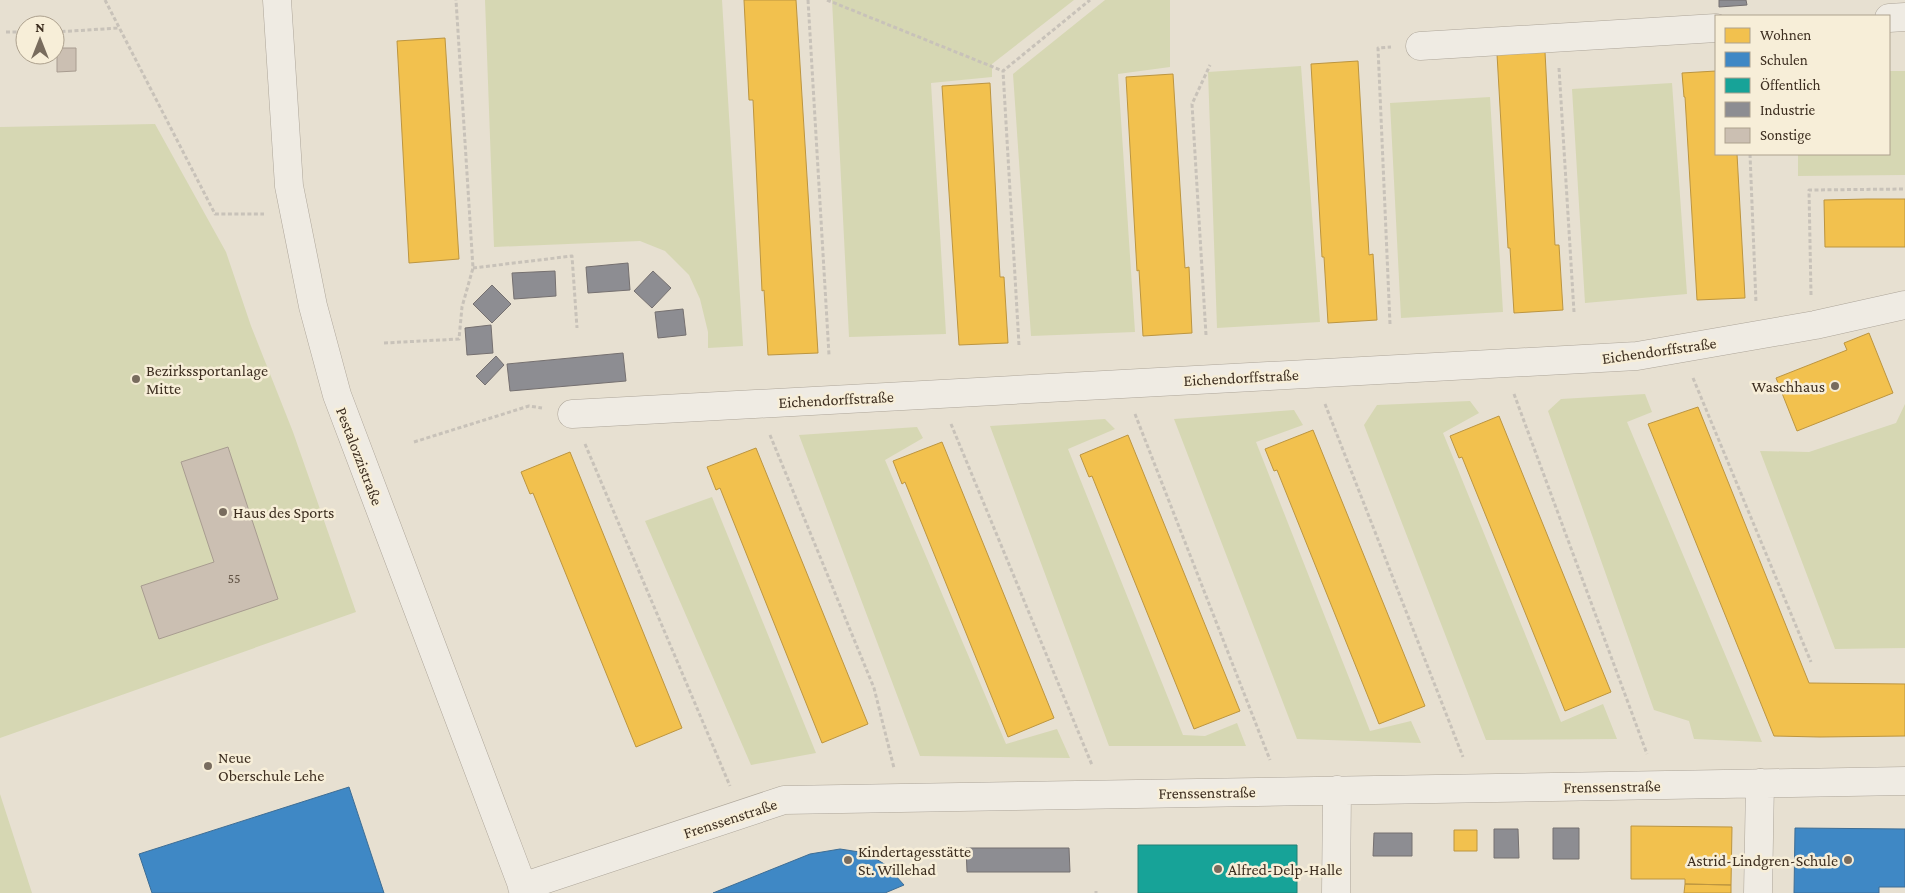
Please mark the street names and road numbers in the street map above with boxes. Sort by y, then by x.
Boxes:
street label: Eichendorffstraße [1601,334,1717,367]
street label: Eichendorffstraße [1183,366,1299,389]
street label: Eichendorffstraße [778,388,894,411]
street label: Pestalozzistraße [333,405,386,508]
street label: Frenssenstraße [1563,777,1661,796]
street label: Frenssenstraße [1158,783,1256,802]
street label: Frenssenstraße [681,795,779,842]

